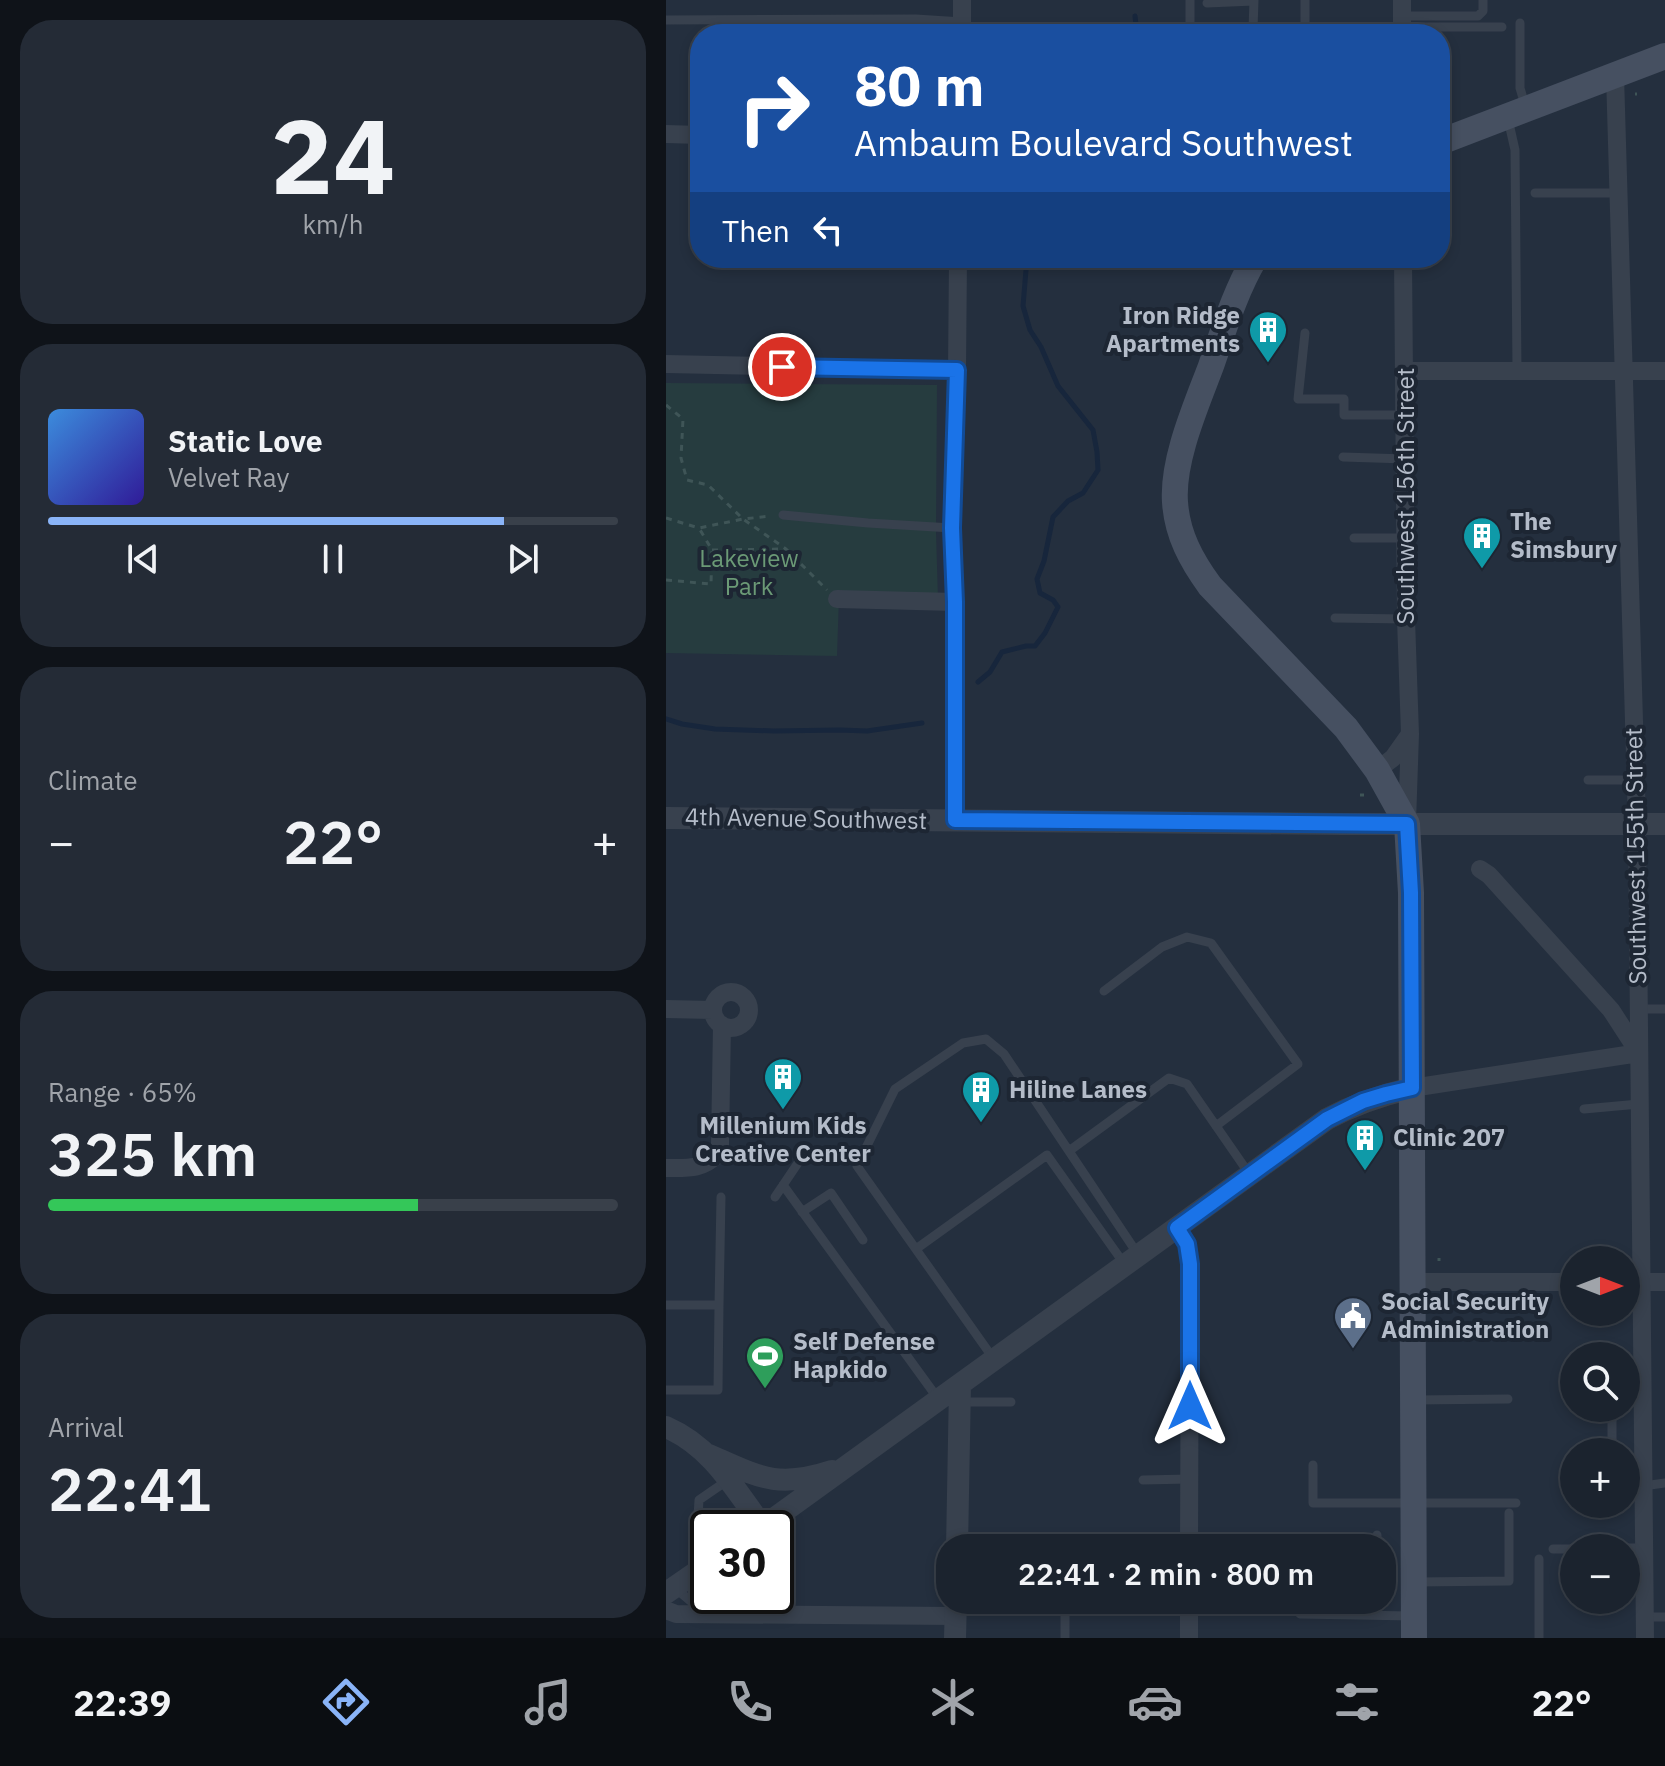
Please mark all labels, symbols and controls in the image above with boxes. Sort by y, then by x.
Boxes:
text: 80 m [854,49,984,121]
icon: right [722,56,826,160]
text: 24 [271,87,395,223]
text: Ambaum Boulevard Southwest [854,119,1353,166]
text: km/h [302,207,364,241]
icon: left [806,208,850,252]
text: Then [722,211,790,250]
place label: Iron Ridge Apartments [1106,299,1240,359]
building icon: Iron Ridge Apartments [1247,309,1289,364]
pin [748,333,816,401]
icon: arrive [760,345,804,389]
street label: Southwest 156th Street [1389,368,1421,624]
text: Static Love [168,421,323,460]
text: Velvet Ray [168,460,289,494]
place label: The Simsbury [1510,505,1617,565]
building icon: The Simsbury [1461,515,1503,570]
icon: previous [121,537,165,581]
icon: pause [311,537,355,581]
icon: next [501,537,545,581]
park label: Lakeview Park [699,542,799,602]
street label: Southwest 155th Street [1617,727,1653,985]
text: Climate [48,763,138,797]
street label: 4th Avenue Southwest [685,800,927,836]
text: 22° [283,802,383,881]
text: − [48,813,74,870]
text: + [592,813,618,870]
building icon: Millenium Kids Creative Center [762,1056,804,1111]
building icon: Hiline Lanes [960,1069,1002,1124]
place label: Hiline Lanes [1009,1073,1147,1105]
text: Range · 65% [48,1075,197,1109]
place label: Millenium Kids Creative Center [695,1109,871,1169]
text: 325 km [48,1114,257,1193]
building icon: Clinic 207 [1344,1117,1386,1172]
place label: Clinic 207 [1393,1121,1505,1153]
north arrow [1560,1246,1640,1326]
map controls [1560,1246,1640,1614]
place label: Social Security Administration [1381,1285,1549,1345]
public building icon: Social Security Administration [1332,1295,1374,1350]
place label: Self Defense Hapkido [793,1325,935,1385]
sports icon: Self Defense Hapkido [744,1335,786,1390]
button: search [1560,1342,1640,1422]
position arrow [1148,1364,1232,1448]
text: Arrival [48,1410,124,1444]
button: + [1560,1438,1640,1518]
text: 22:41 [48,1449,211,1528]
speed limit sign: 30 [690,1510,794,1614]
button: − [1560,1534,1640,1614]
text: 22:41 · 2 min · 800 m [1018,1554,1314,1593]
icon: directions [318,1674,374,1730]
icon: music [520,1674,576,1730]
icon: phone [722,1674,778,1730]
icon: climate [925,1674,981,1730]
icon: car [1127,1674,1183,1730]
icon: filters [1329,1674,1385,1730]
text: 22:39 [73,1679,171,1726]
text: 22° [1532,1679,1592,1726]

